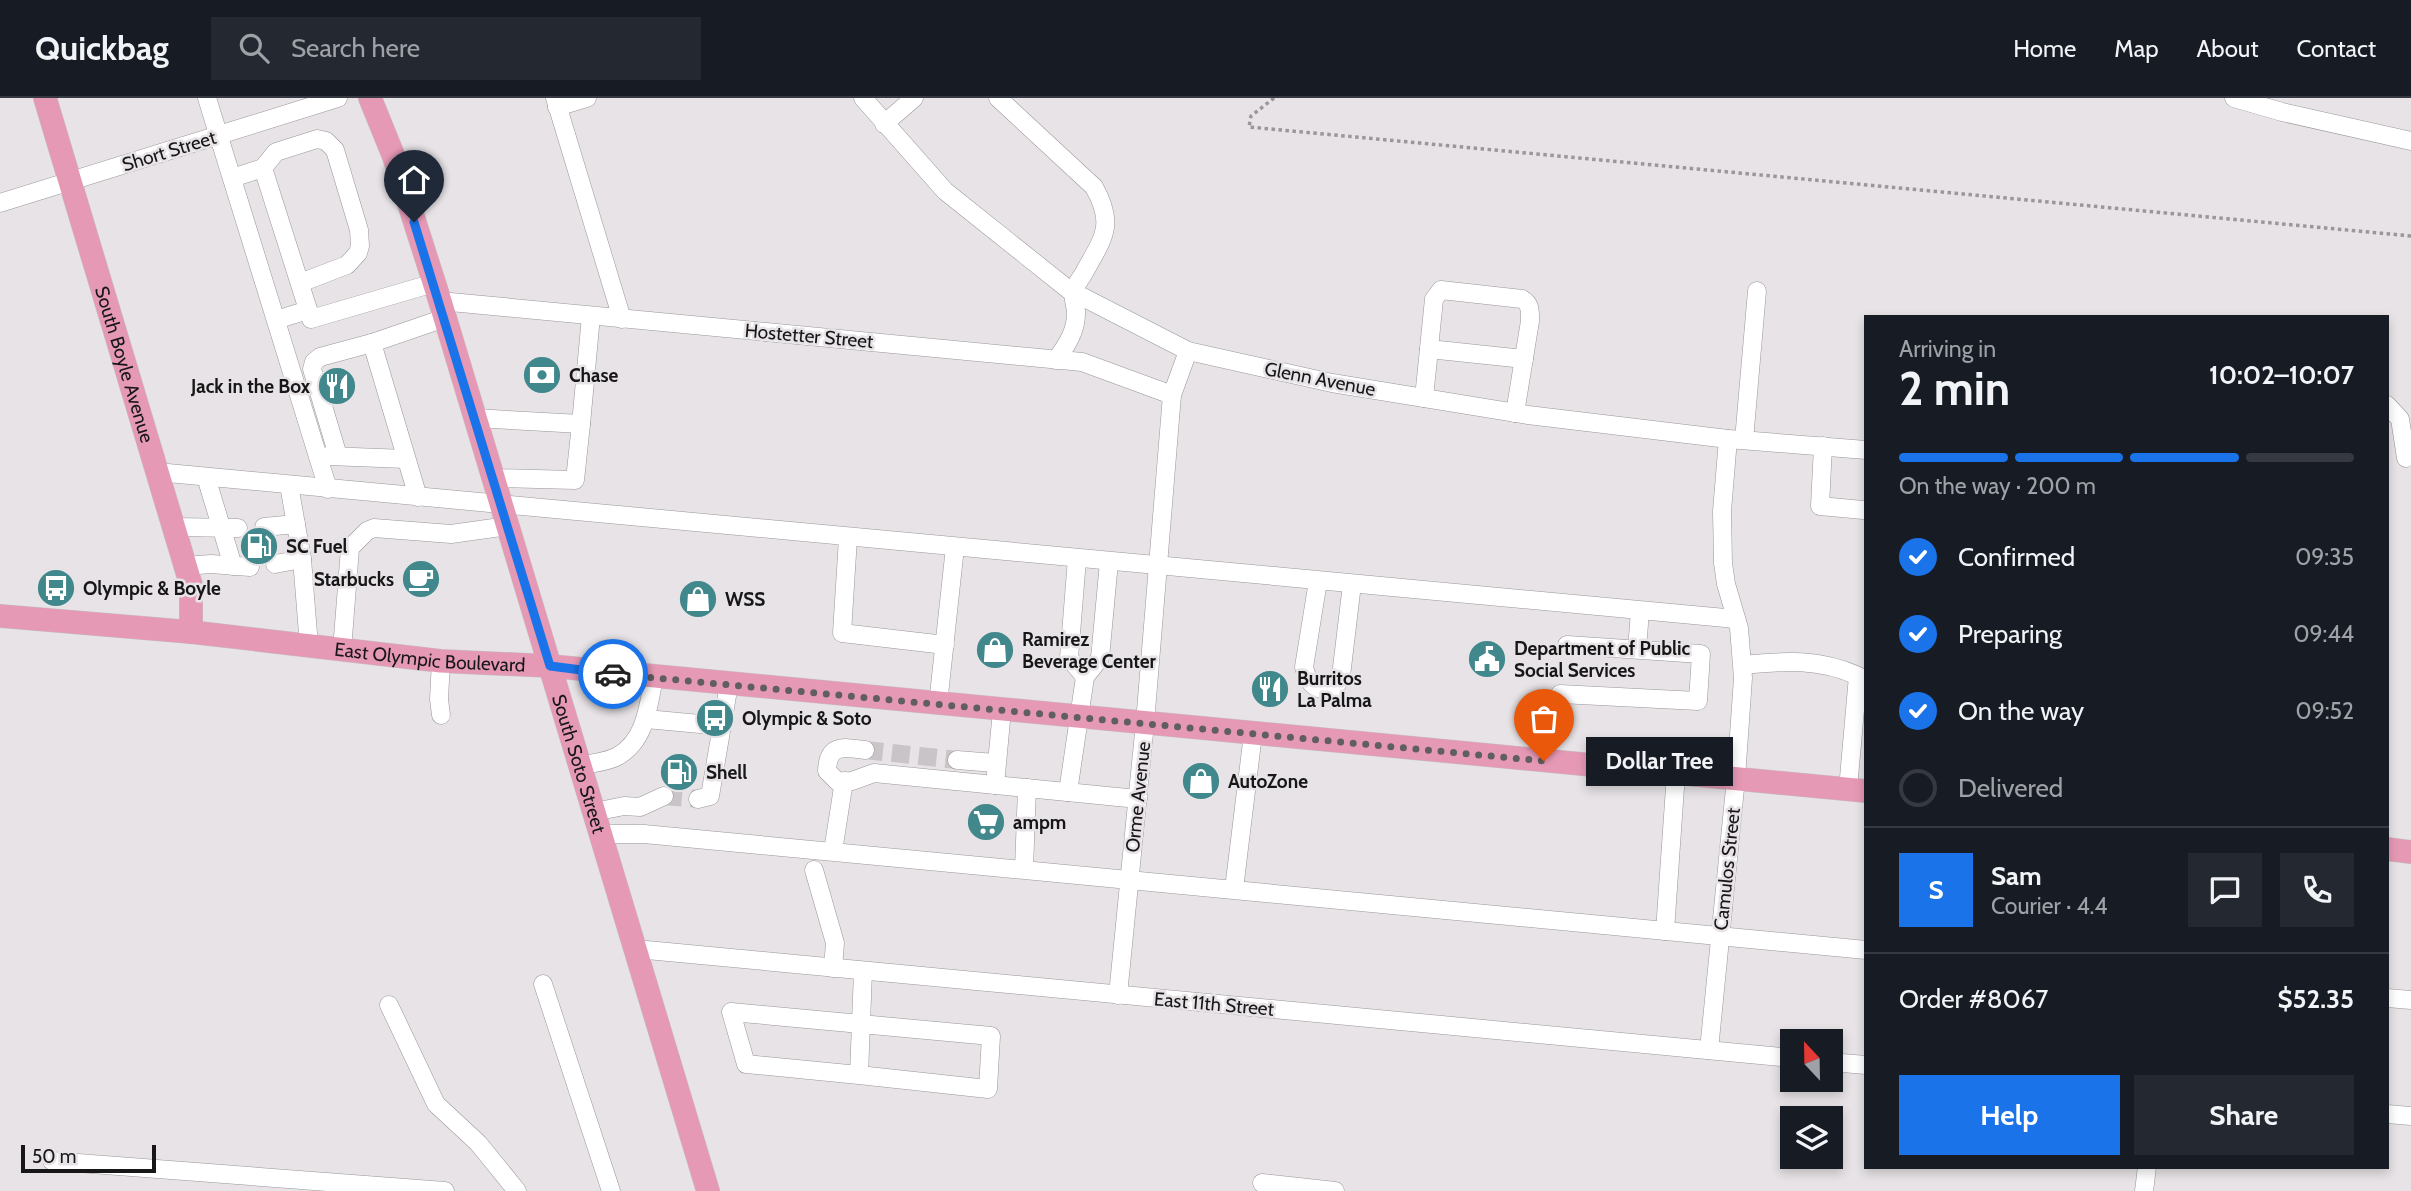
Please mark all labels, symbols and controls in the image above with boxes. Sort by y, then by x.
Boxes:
search box [211,17,701,80]
text: Quickbag [35,28,169,68]
icon: search [235,29,273,67]
text: Search here [291,32,420,64]
text: Home [2013,34,2076,63]
text: Map [2114,34,2159,63]
text: About [2197,34,2259,63]
text: Contact [2297,34,2376,63]
street label: Short Street [119,126,219,176]
pin [384,150,444,222]
icon: home [395,161,433,199]
street label: South Boyle Avenue [90,283,159,446]
street label: Hostetter Street [744,319,875,353]
text: Arriving in [1899,335,1996,363]
bank icon: Chase [521,354,563,396]
street label: Glenn Avenue [1263,357,1378,401]
text: 10:02–10:07 [2209,359,2354,391]
text: 2 min [1899,361,2010,417]
place label: Chase [569,364,619,387]
restaurant icon: Jack in the Box [316,365,358,407]
place label: Jack in the Box [190,375,311,398]
text: On the way · 200 m [1899,472,2096,500]
fuel station icon: SC Fuel [238,525,280,567]
place label: SC Fuel [286,535,348,558]
icon: check [1899,538,1937,576]
text: Confirmed [1958,541,2075,573]
text: 09:35 [2295,543,2354,571]
cafe icon: Starbucks [400,558,442,600]
bus stop icon: Olympic & Boyle [35,567,77,609]
place label: Starbucks [314,568,394,591]
place label: Olympic & Boyle [83,577,221,600]
shop icon: WSS [677,578,719,620]
place label: WSS [725,588,765,611]
icon: check [1899,615,1937,653]
text: Preparing [1958,618,2062,650]
text: 09:44 [2294,620,2354,648]
place label: Ramirez Beverage Center [1022,628,1157,673]
shop icon: Ramirez Beverage Center [974,629,1016,671]
street label: East Olympic Boulevard [333,637,526,676]
place label: Department of Public Social Services [1514,637,1691,682]
public building icon: Department of Public Social Services [1466,638,1508,680]
courier [578,639,648,709]
icon: car [594,655,632,693]
place label: Burritos La Palma [1297,667,1372,712]
restaurant icon: Burritos La Palma [1249,668,1291,710]
pin [1514,689,1574,761]
street label: South Soto Street [548,691,611,836]
icon: check [1899,692,1937,730]
text: On the way [1958,695,2084,727]
bus stop icon: Olympic & Soto [694,697,736,739]
text: 09:52 [2296,697,2354,725]
icon: bag [1525,700,1563,738]
place label: Olympic & Soto [742,707,872,730]
callout: Dollar Tree [1586,736,1733,786]
street label: Orme Avenue [1121,740,1155,854]
text: Dollar Tree [1606,747,1713,775]
fuel station icon: Shell [658,751,700,793]
shop icon: AutoZone [1180,760,1222,802]
place label: Shell [706,761,747,784]
place label: AutoZone [1228,770,1308,793]
text: Delivered [1958,772,2063,804]
supermarket icon: ampm [965,801,1007,843]
street label: Camulos Street [1709,806,1745,931]
place label: ampm [1013,811,1066,834]
button: chat [2188,853,2262,927]
button: phone [2280,853,2354,927]
text: Sam [1991,860,2042,892]
text: S [1928,874,1944,906]
text: Courier · 4.4 [1991,892,2108,920]
text: Order #8067 [1899,983,2048,1015]
text: $52.35 [2277,983,2354,1015]
street label: East 11th Street [1153,987,1276,1021]
north arrow [1780,1029,1843,1092]
map controls [1780,1029,1843,1169]
button: Help [1899,1075,2120,1155]
button: Share [2134,1075,2354,1155]
button: layers [1780,1106,1843,1169]
scale bar [21,1142,156,1174]
text: 50 m [32,1145,76,1168]

